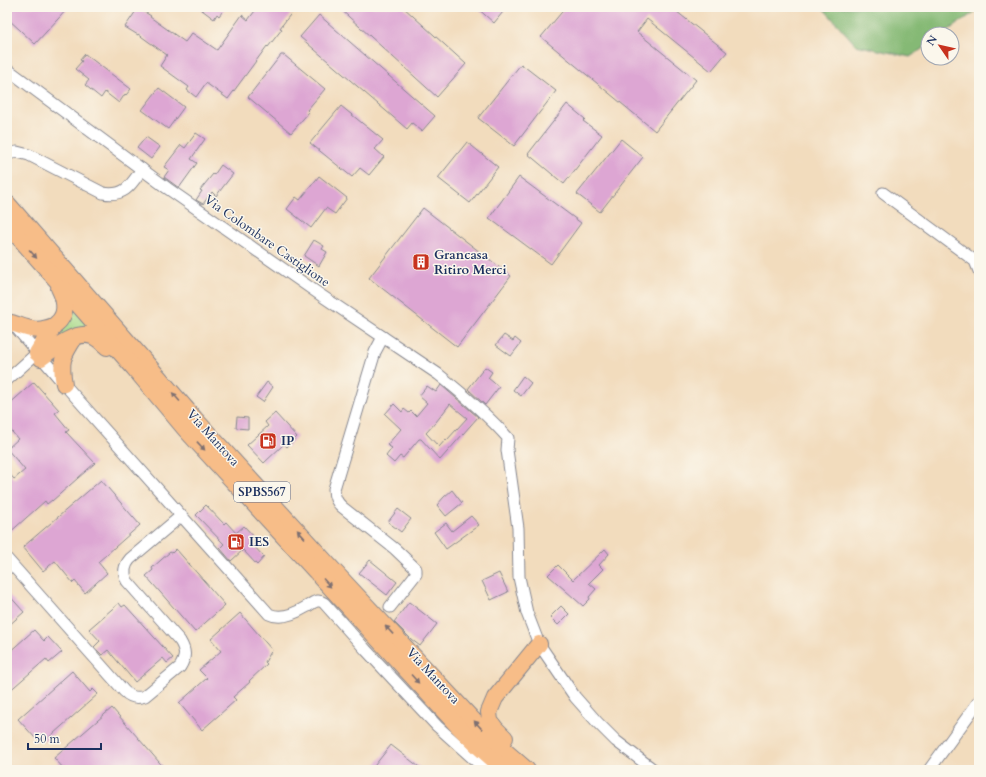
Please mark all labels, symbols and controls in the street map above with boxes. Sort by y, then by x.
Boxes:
north arrow [920,26,960,66]
text: N [923,32,941,49]
street label: Via Colombare Castiglione [201,191,334,291]
place label: Grancasa Ritiro Merci [434,246,507,279]
one-way arrow [28,249,37,259]
building icon: Grancasa Ritiro Merci [411,252,431,272]
one-way arrow [172,392,181,401]
street label: Via Mantova [183,406,244,471]
fuel station icon: IP [258,431,278,451]
place label: IP [281,432,294,450]
one-way arrow [197,441,206,451]
road number: SPBS567 [234,482,290,502]
one-way arrow [296,529,305,540]
fuel station icon: IES [226,532,246,552]
place label: IES [249,533,269,551]
one-way arrow [322,578,332,588]
one-way arrow [384,625,394,635]
street label: Via Mantova [402,644,464,708]
one-way arrow [410,674,420,684]
one-way arrow [473,720,483,730]
scale bar [28,725,101,751]
text: 50 m [34,731,61,747]

